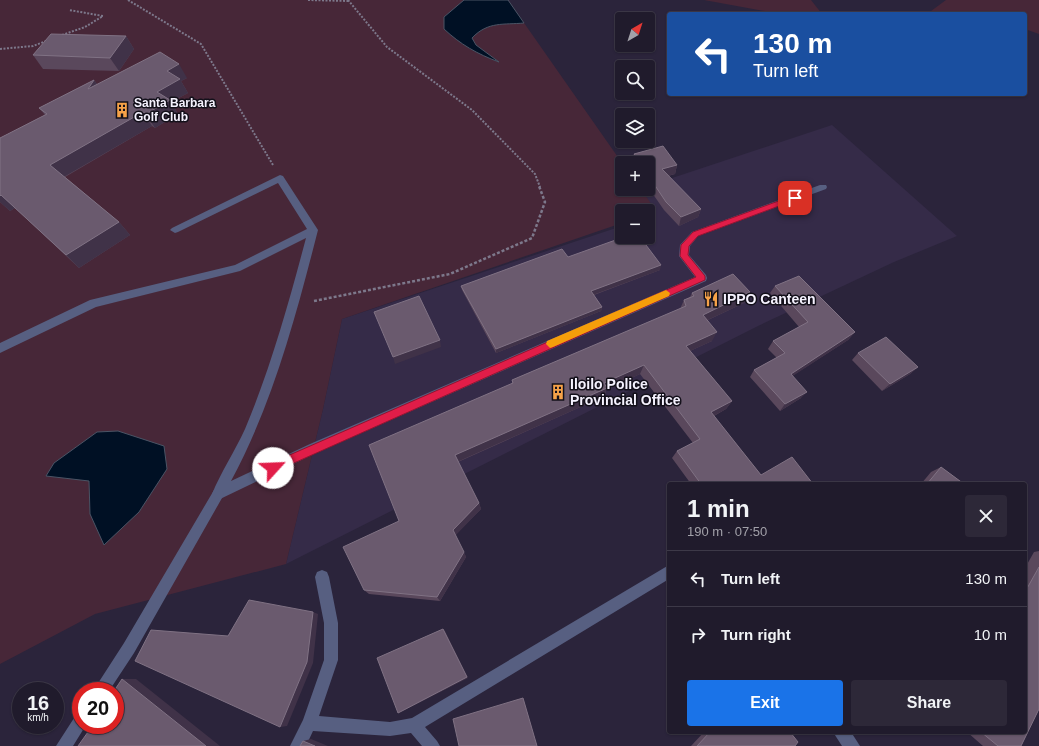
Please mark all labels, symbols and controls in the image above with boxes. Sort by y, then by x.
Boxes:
north arrow [615,12,655,52]
map controls [615,12,655,244]
icon: left [687,28,739,80]
text: 130 m [753,28,832,59]
button: search [615,60,655,100]
text: Turn left [753,61,818,81]
place label: Santa Barbara Golf Club [134,96,216,124]
building icon: Santa Barbara Golf Club [113,101,131,119]
button: layers [615,108,655,148]
button: + [615,156,655,196]
pin [778,181,812,215]
icon: arrive [784,187,806,209]
button: − [615,204,655,244]
restaurant icon: IPPO Canteen [702,290,720,308]
place label: IPPO Canteen [723,291,816,307]
place label: Iloilo Police Provincial Office [570,376,681,408]
building icon: Iloilo Police Provincial Office [549,383,567,401]
position arrow [252,447,294,489]
text: 1 min [687,495,750,522]
button: close [965,495,1007,537]
text: 190 m · 07:50 [687,524,767,539]
icon: left [687,568,709,590]
text: Turn left [721,570,780,587]
text: 130 m [965,570,1007,587]
icon: right [687,624,709,646]
text: Turn right [721,626,791,643]
text: 10 m [974,626,1007,643]
button: Exit [687,680,843,726]
button: Share [851,680,1007,726]
speed limit sign: 20 [72,682,124,734]
text: 16 [27,692,49,714]
text: km/h [27,712,49,723]

